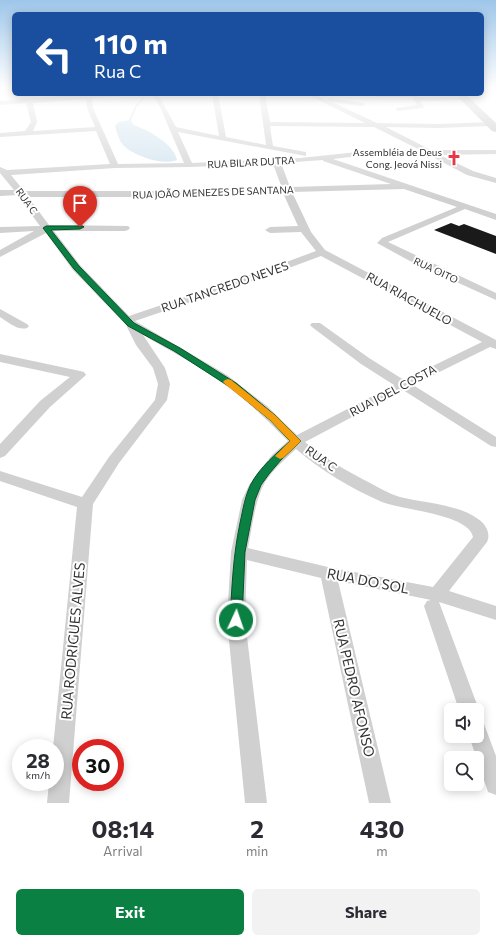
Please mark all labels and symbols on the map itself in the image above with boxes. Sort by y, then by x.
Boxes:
place label: Assembléia de Deus Cong. Jeová Nissi [353,146,442,170]
church icon: Assembléia de Deus Cong. Jeová Nissi [445,149,463,167]
street label: RUA BILAR DUTRA [207,154,295,170]
street label: RUA JOÃO MENEZES DE SANTANA [132,183,294,201]
street label: RUA C [14,186,41,216]
pin [63,186,97,227]
street label: RUA OITO [412,255,460,285]
street label: RUA TANCREDO NEVES [159,258,290,314]
street label: RUA RIACHUELO [364,269,455,328]
street label: RUA JOEL COSTA [347,361,439,420]
street label: RUA C [303,442,340,474]
street label: RUA RODRIGUES ALVES [57,562,88,720]
street label: RUA DO SOL [326,564,411,597]
position arrow [215,599,257,641]
street label: RUA PEDRO AFONSO [330,617,379,759]
speed limit sign: 30 [72,739,124,791]

